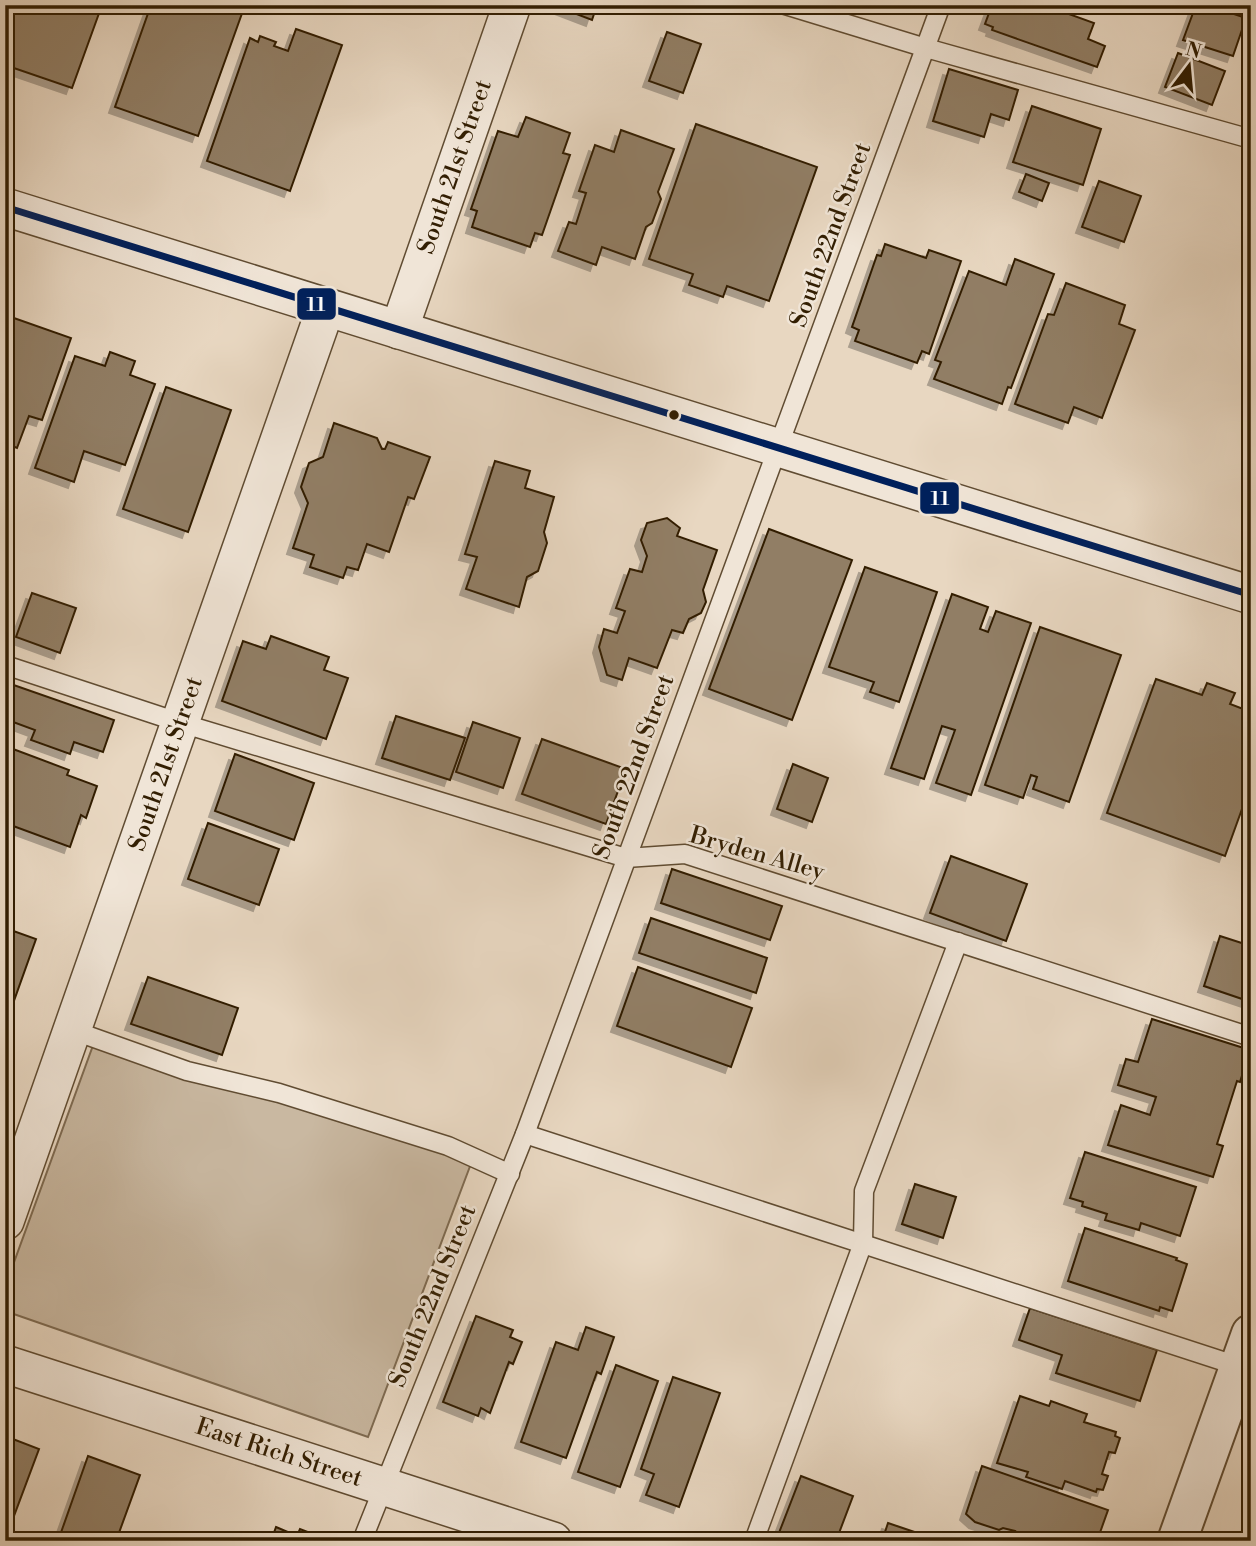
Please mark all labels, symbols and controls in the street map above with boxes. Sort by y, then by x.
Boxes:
north arrow [1154,32,1224,102]
text: N [1183,37,1204,64]
street label: South 21st Street [411,75,499,258]
street label: South 22nd Street [784,138,879,331]
line badge: 11 [296,287,337,321]
text: 11 [307,293,325,317]
unlabelled marker [667,408,681,422]
line badge: 11 [919,481,960,515]
text: 11 [931,487,949,511]
street label: South 22nd Street [587,670,682,863]
street label: South 21st Street [122,672,210,855]
street label: Bryden Alley [685,820,828,888]
street label: South 22nd Street [383,1200,484,1392]
street label: East Rich Street [192,1412,367,1494]

